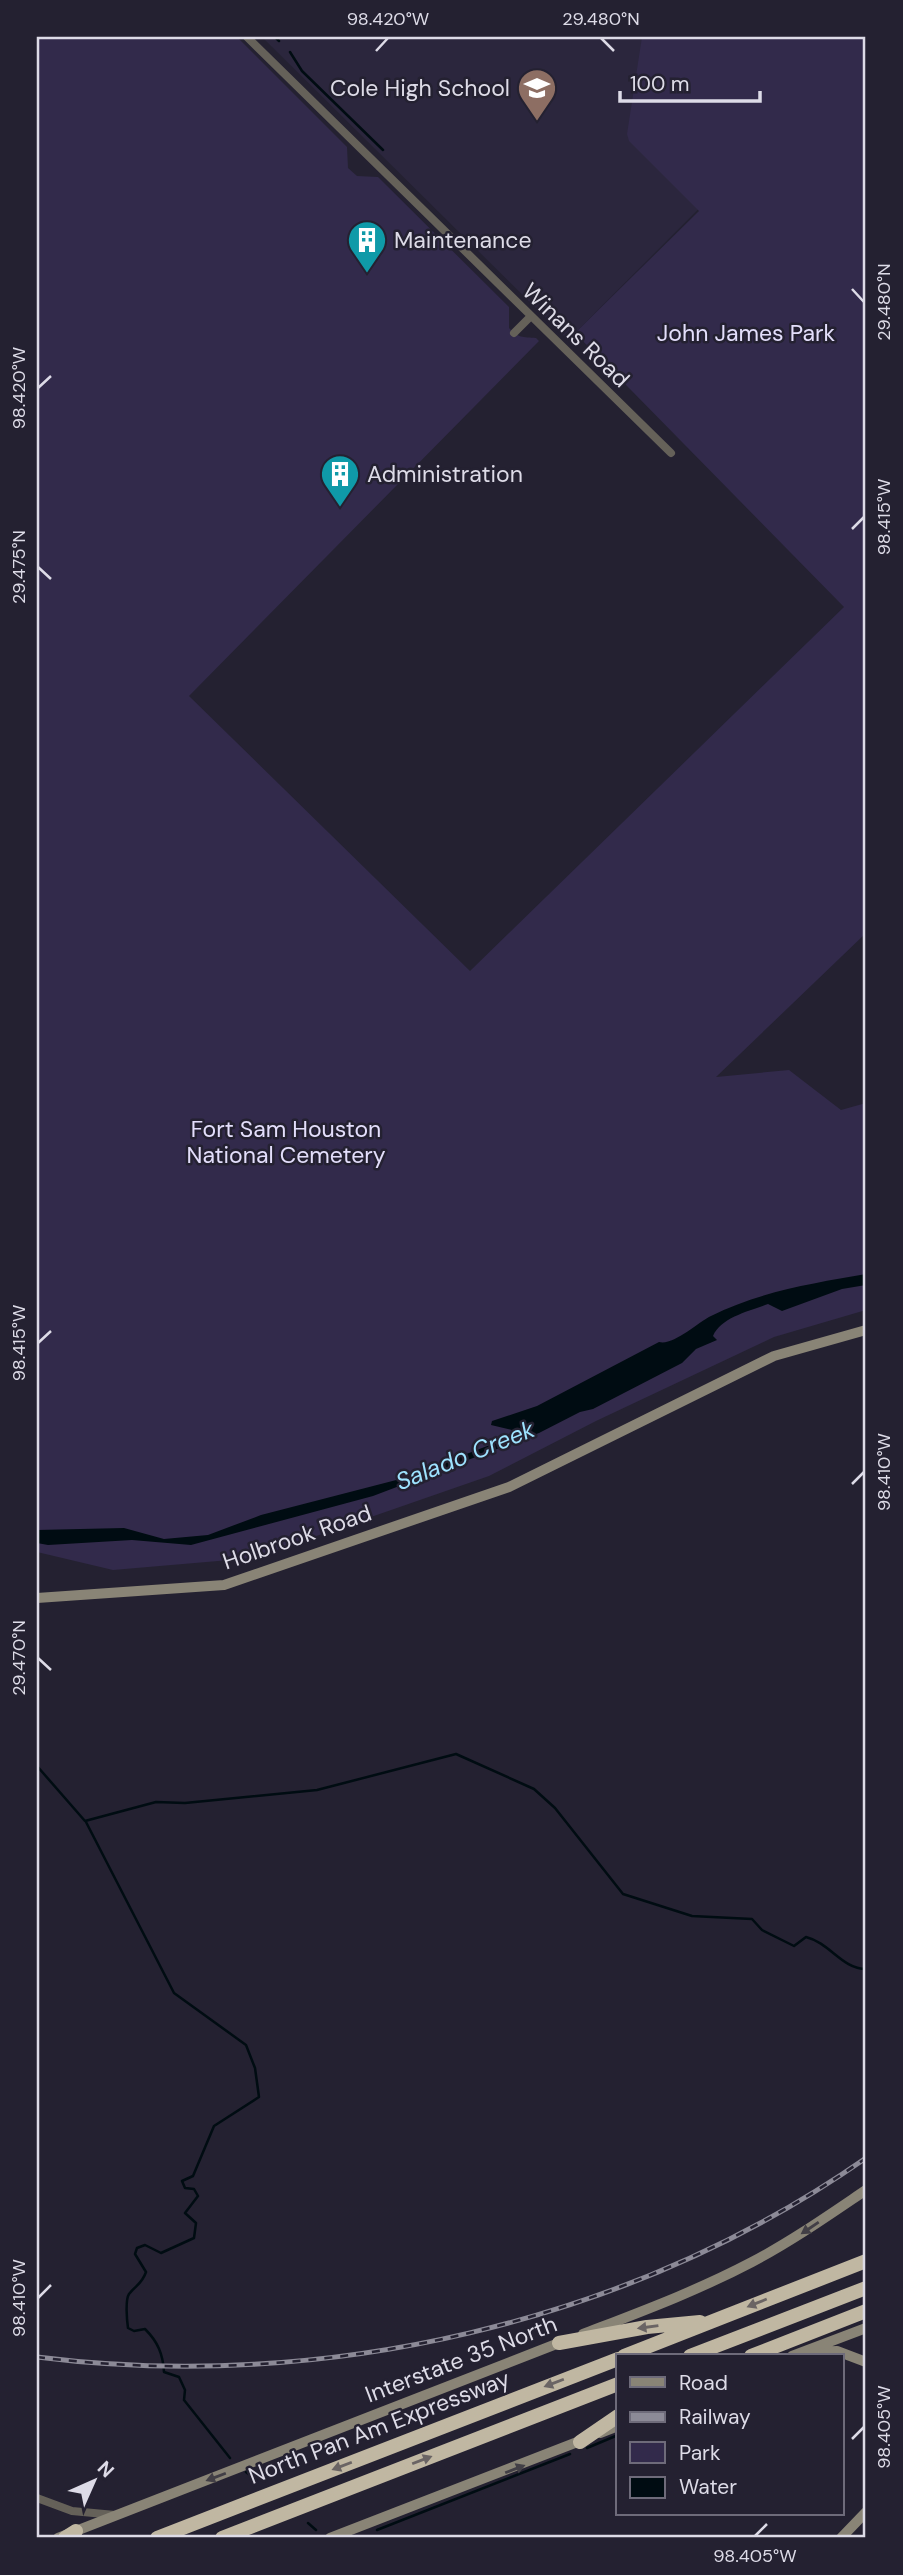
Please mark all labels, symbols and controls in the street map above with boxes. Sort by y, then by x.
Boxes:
text: 98.420°W [347,7,429,31]
text: 29.480°N [562,7,640,31]
scale bar [620,60,760,104]
school or university icon: Cole High School [516,67,558,122]
text: 100 m [630,70,690,98]
place label: Cole High School [330,73,510,103]
building icon: Maintenance [346,219,388,274]
place label: Maintenance [394,225,531,255]
text: 29.480°N [872,263,896,341]
street label: Winans Road [516,276,636,394]
park label: John James Park [657,318,836,348]
text: 98.420°W [7,347,31,429]
building icon: Administration [319,453,361,508]
place label: Administration [367,459,523,489]
text: 98.415°W [872,479,896,555]
text: 29.475°N [7,530,31,604]
park label: Fort Sam Houston National Cemetery [187,1114,386,1170]
text: 98.415°W [7,1305,31,1381]
water label: Salado Creek [391,1413,540,1497]
text: 98.410°W [872,1433,896,1511]
street label: Holbrook Road [219,1498,375,1576]
text: 29.470°N [7,1620,31,1696]
one-way arrow [800,2222,820,2235]
text: 98.410°W [7,2259,31,2337]
one-way arrow [746,2298,767,2309]
street label: Interstate 35 North [361,2309,561,2409]
one-way arrow [637,2322,659,2333]
legend [616,2354,844,2516]
street label: North Pan Am Expressway [244,2363,514,2491]
text: Road [679,2369,728,2397]
one-way arrow [544,2378,565,2389]
text: 98.405°W [872,2385,896,2469]
text: Railway [679,2403,751,2431]
text: Park [679,2439,721,2467]
north arrow [60,2446,130,2516]
one-way arrow [412,2455,433,2466]
text: N [92,2456,119,2483]
one-way arrow [331,2460,352,2471]
one-way arrow [504,2463,525,2474]
one-way arrow [206,2471,227,2482]
text: Water [679,2473,737,2501]
text: 98.405°W [713,2544,797,2568]

